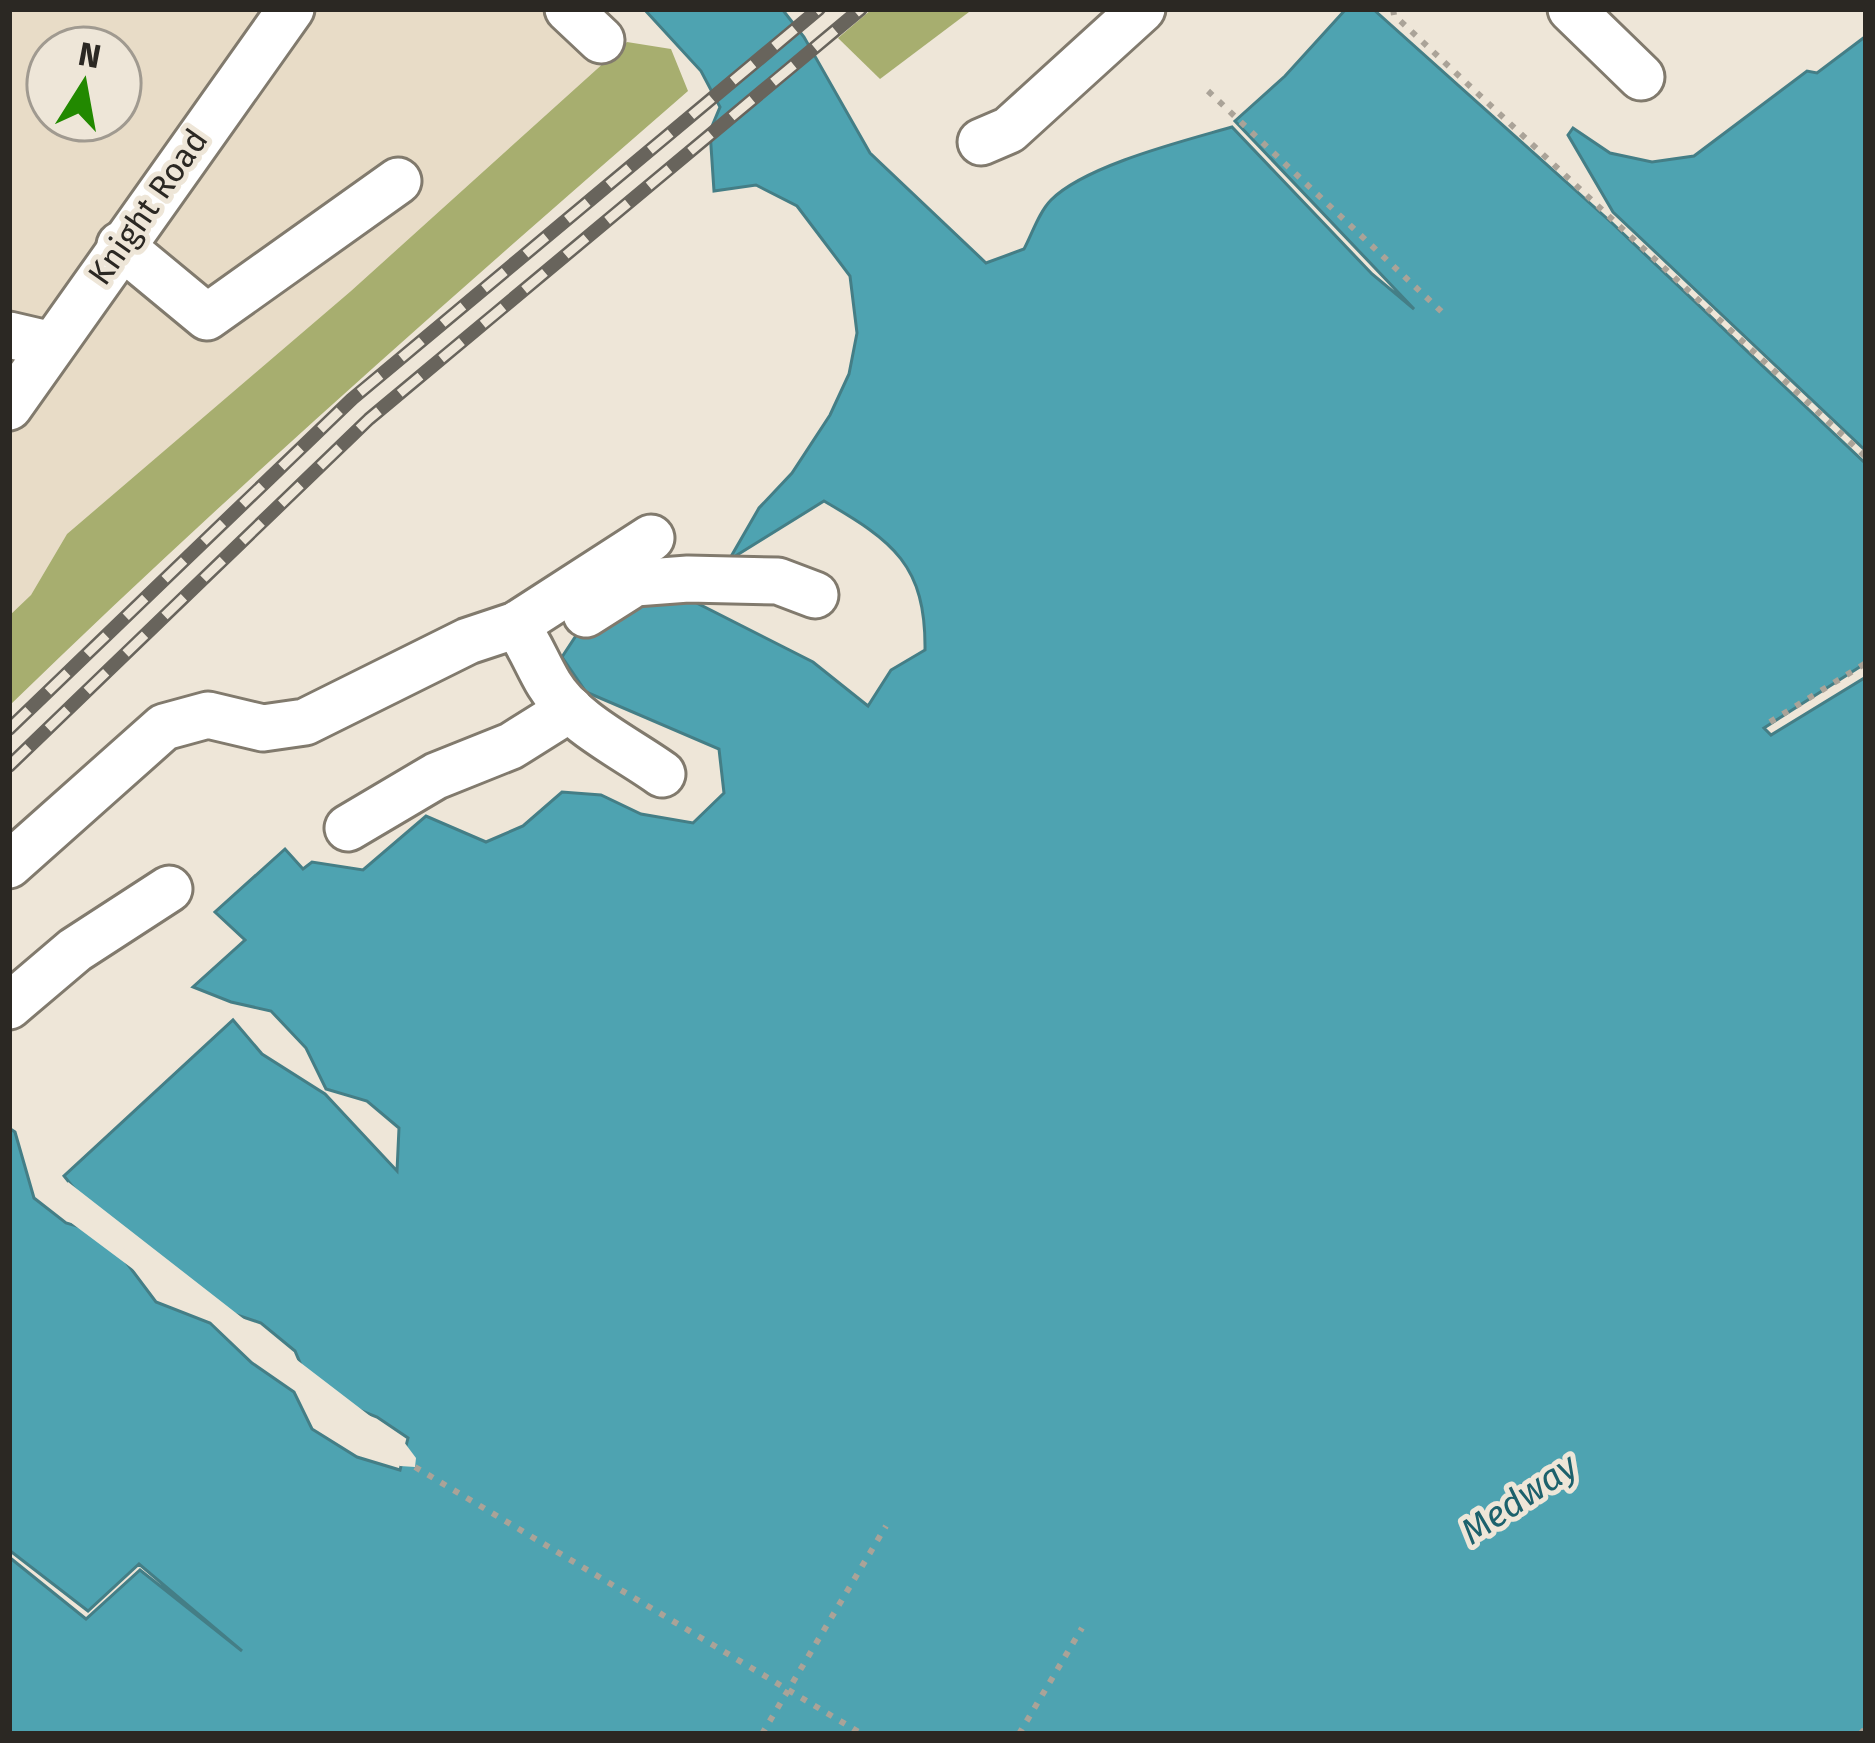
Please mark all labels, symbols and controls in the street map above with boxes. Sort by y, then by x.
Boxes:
north arrow [24,24,144,144]
text: N [75,34,104,77]
street label: Knight Road [80,121,216,293]
water label: Medway [1452,1443,1587,1554]

